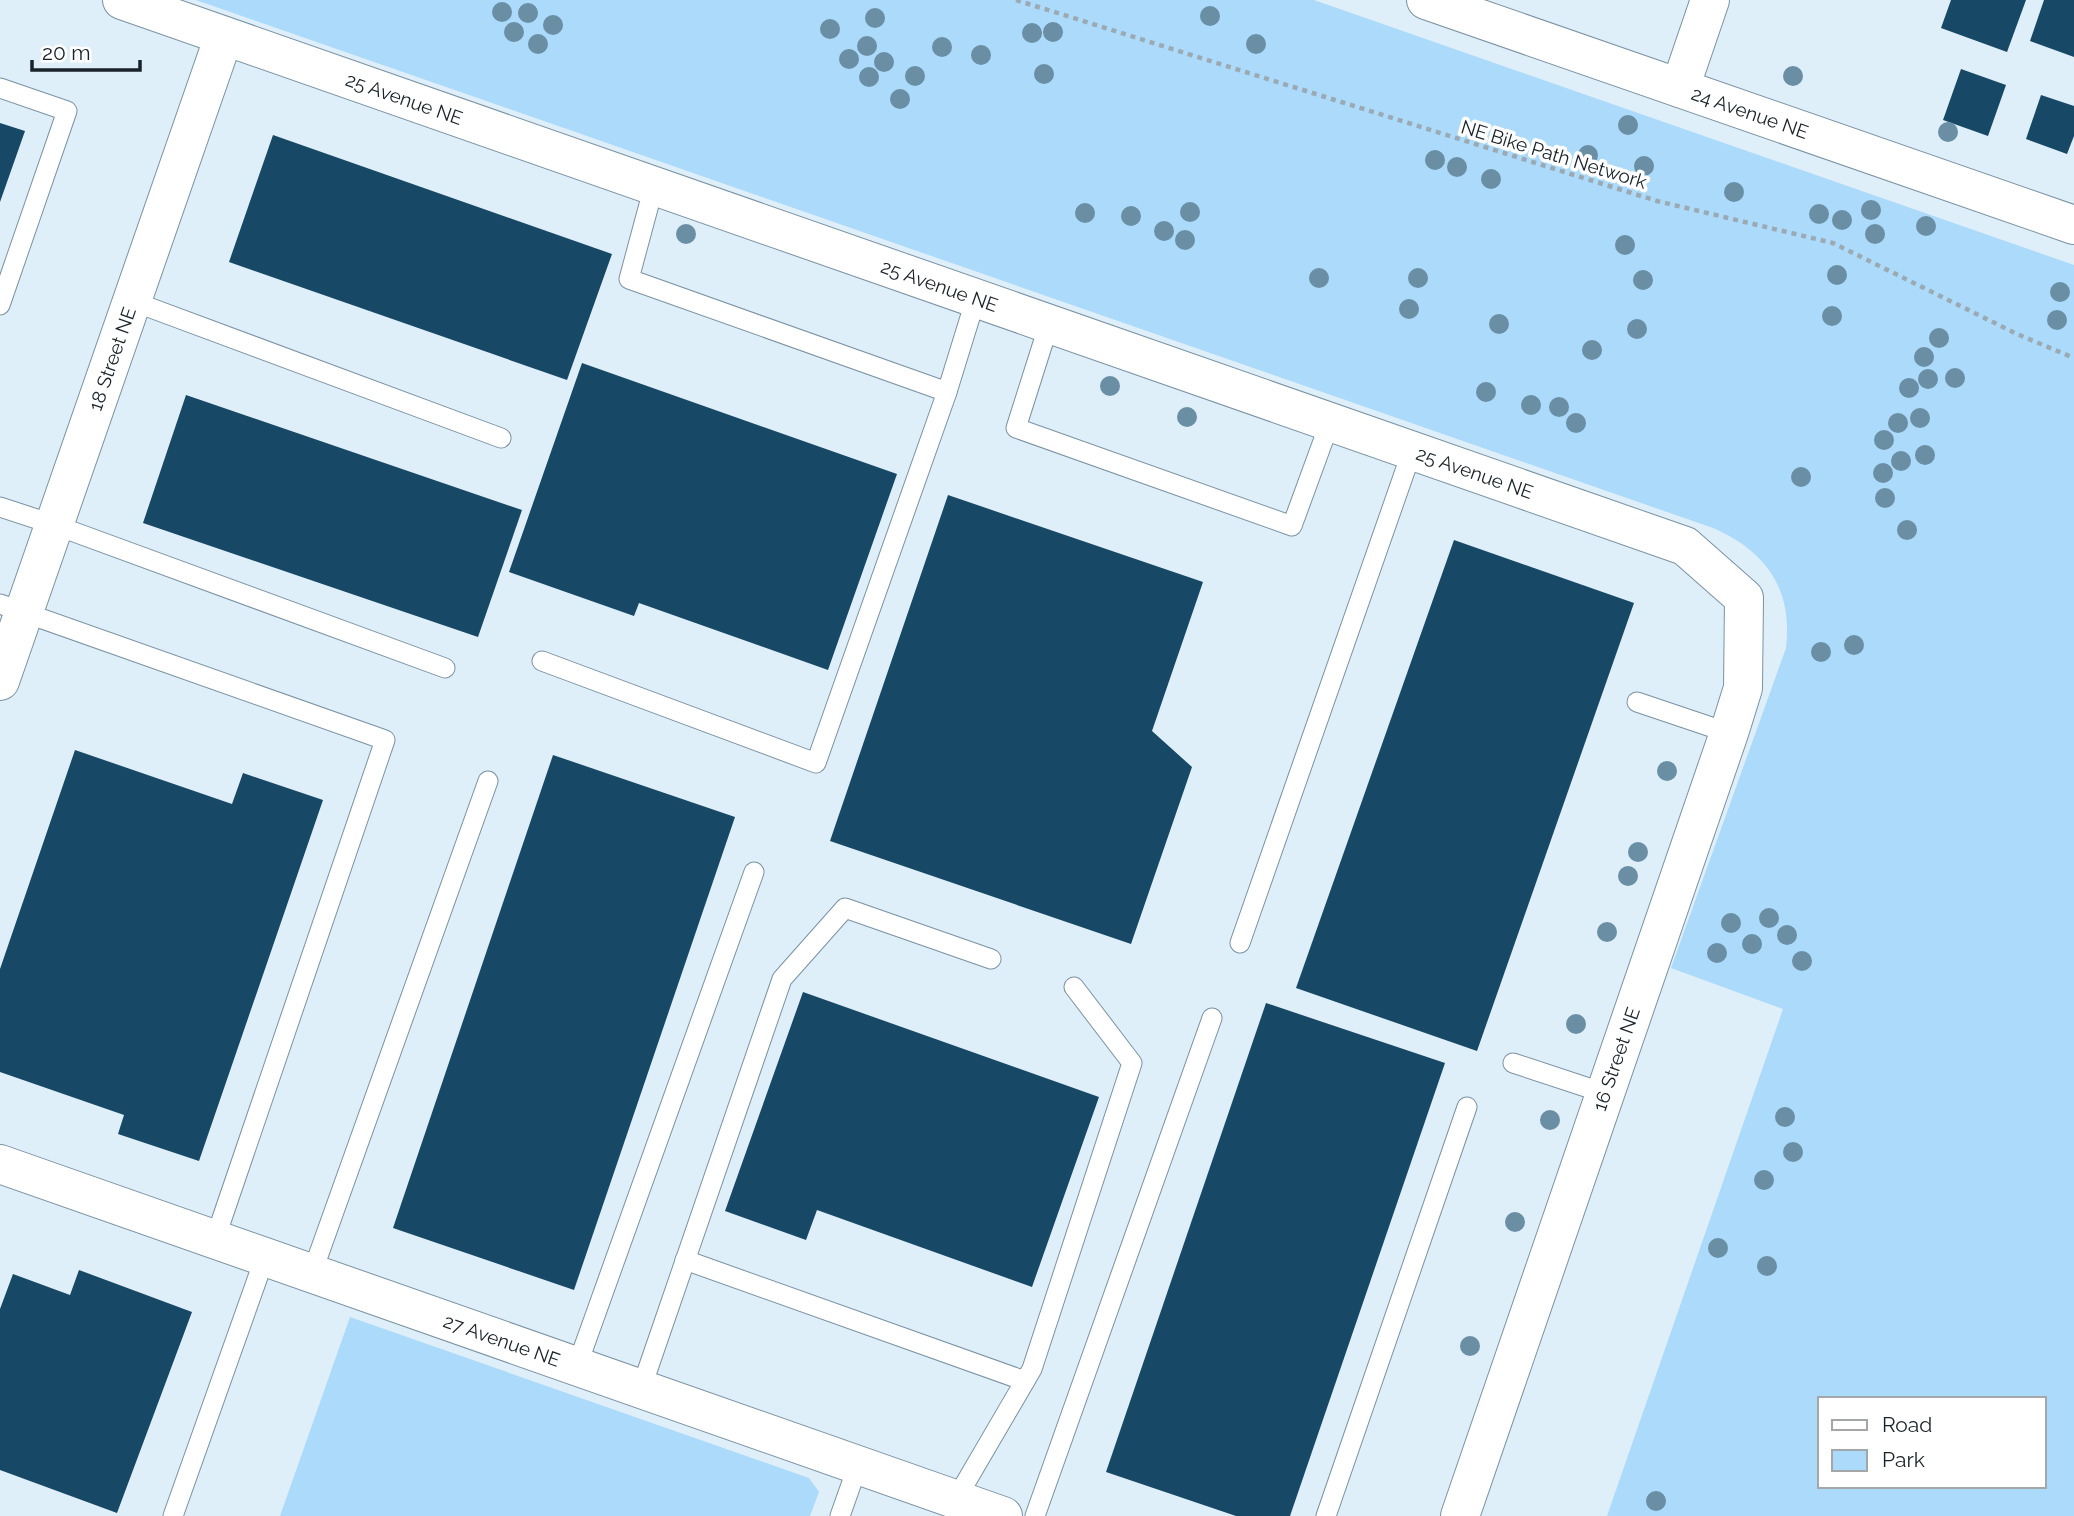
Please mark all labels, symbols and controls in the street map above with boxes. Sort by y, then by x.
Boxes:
scale bar [32,28,140,72]
text: 20 m [42,40,90,65]
street label: 25 Avenue NE [343,68,466,129]
street label: 24 Avenue NE [1689,82,1811,143]
street label: NE Bike Path Network [1459,115,1649,193]
street label: 25 Avenue NE [878,255,1001,316]
street label: 18 Street NE [84,304,140,414]
street label: 25 Avenue NE [1413,442,1536,503]
street label: 16 Street NE [1588,1004,1644,1114]
street label: 27 Avenue NE [441,1310,563,1371]
legend [1818,1397,2046,1488]
text: Road [1882,1412,1932,1437]
text: Park [1882,1447,1925,1472]

